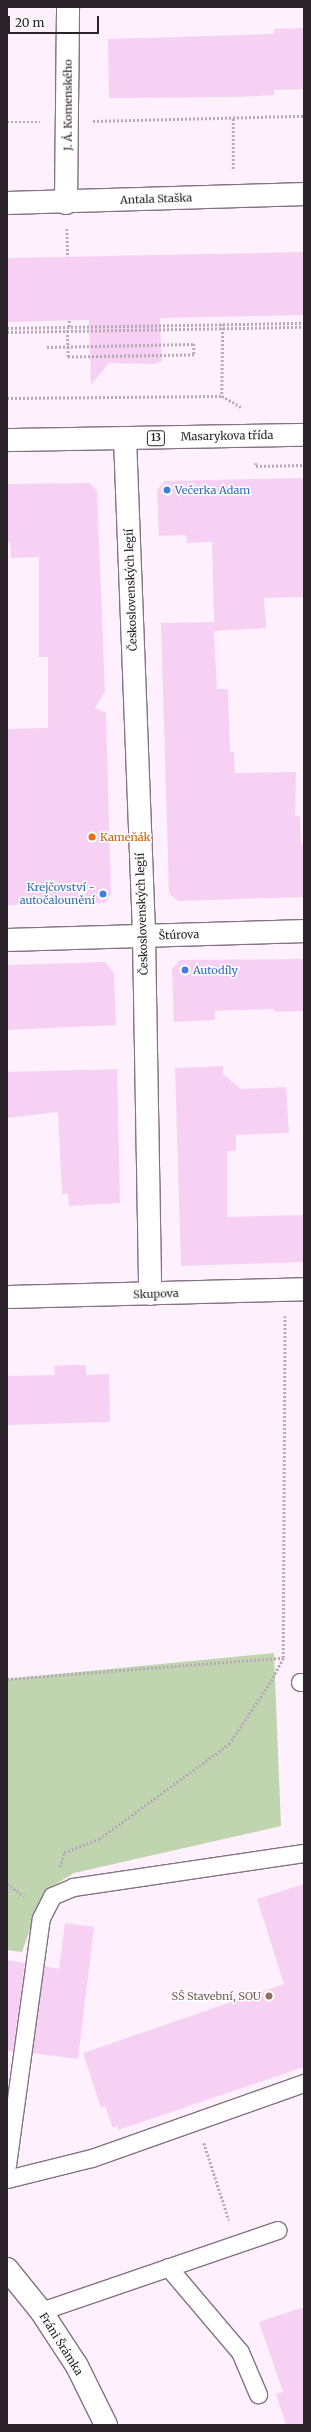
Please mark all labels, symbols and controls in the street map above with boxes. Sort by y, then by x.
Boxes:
scale bar [10,8,101,34]
text: 20 m [15,15,44,30]
street label: J. Á. Komenského [61,59,75,151]
street label: Antala Staška [120,191,192,207]
street label: Masarykova třída [180,429,274,443]
road number: 13 [146,430,166,446]
place label: Večerka Adam [175,483,250,497]
marker: Večerka Adam [162,485,172,495]
street label: Československých legií [122,529,140,651]
place label: Kameňák [100,830,151,844]
marker: Kameňák [87,832,97,842]
street label: Československých legií [133,853,151,975]
place label: Krejčovství - autočalounění [20,881,95,907]
marker: Krejčovství - autočalounění [98,889,108,899]
street label: Štúrova [158,928,200,942]
place label: Autodíly [193,963,238,977]
marker: Autodíly [180,965,190,975]
street label: Skupova [133,1287,179,1301]
place label: SŠ Stavební, SOU [171,1989,261,2003]
marker: SŠ Stavební, SOU [264,1991,274,2001]
street label: Fráni Šrámka [36,2310,86,2378]

